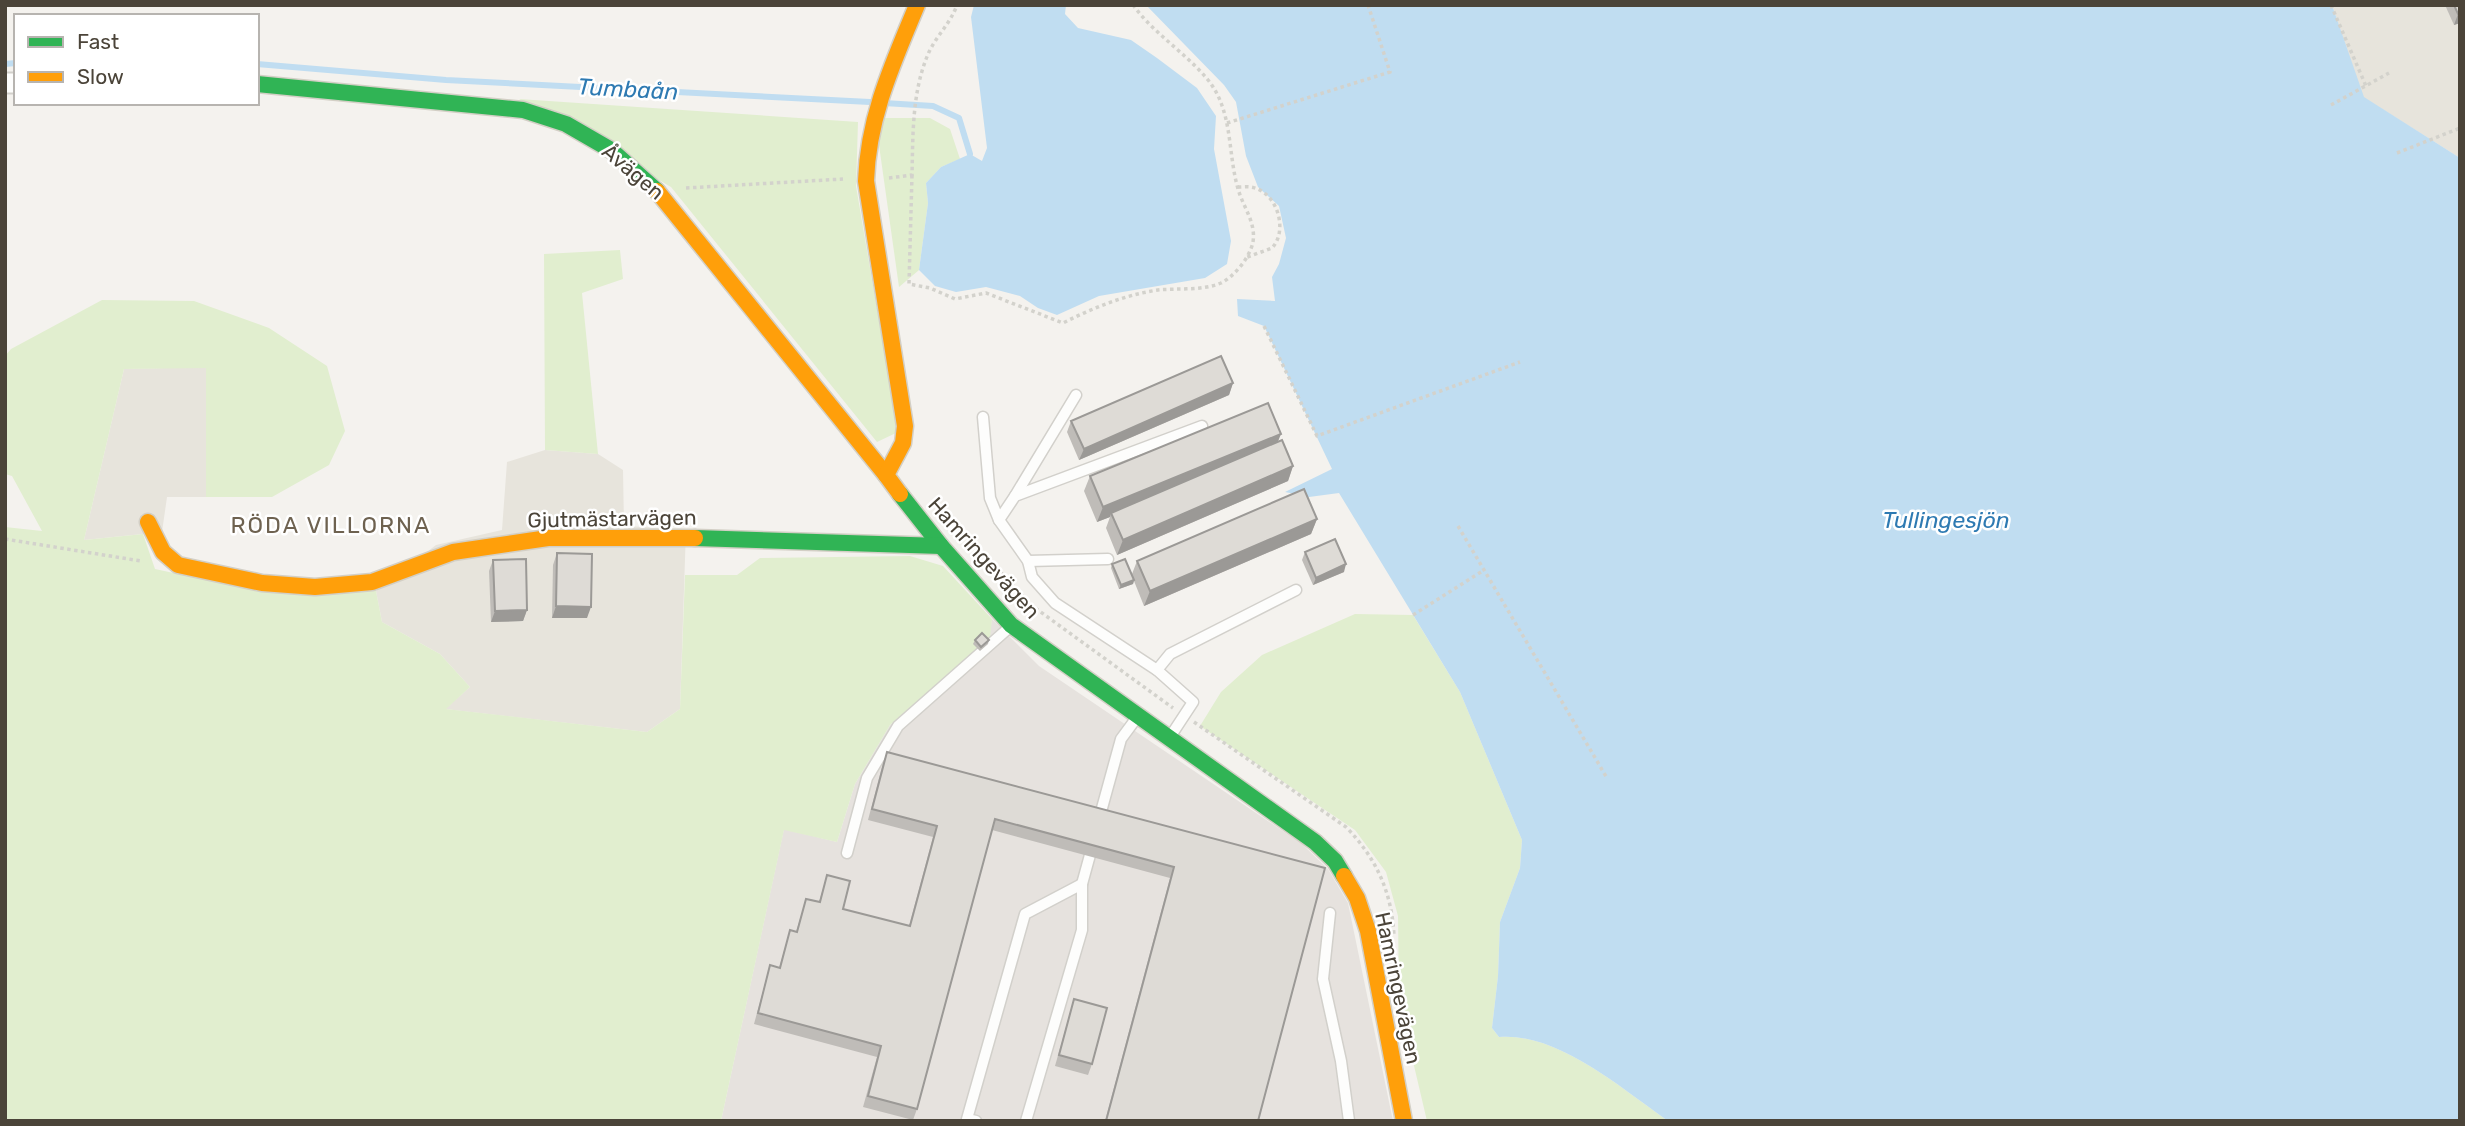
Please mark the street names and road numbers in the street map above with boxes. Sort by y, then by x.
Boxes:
street label: Åvägen [597,138,669,205]
street label: Hamringevägen [923,492,1045,624]
street label: Gjutmästarvägen [527,505,697,532]
street label: Hamringevägen [1370,910,1427,1066]

